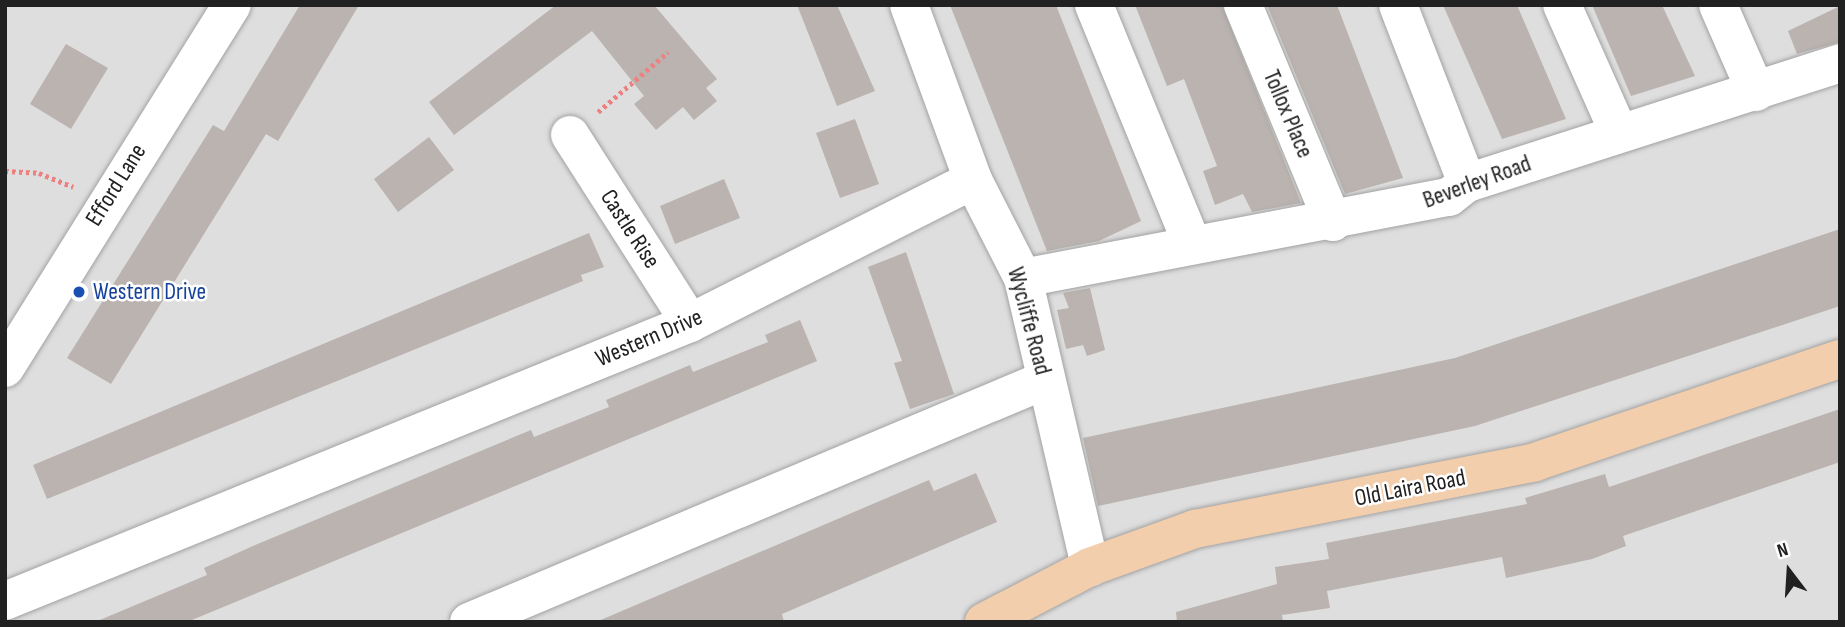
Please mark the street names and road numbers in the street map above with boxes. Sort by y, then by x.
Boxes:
street label: Tollox Place [1257,66,1319,162]
street label: Efford Lane [80,139,152,231]
street label: Beverley Road [1419,149,1535,215]
street label: Castle Rise [594,184,666,274]
street label: Wycliffe Road [1001,264,1057,378]
street label: Western Drive [591,303,707,373]
street label: Old Laira Road [1352,463,1468,513]

